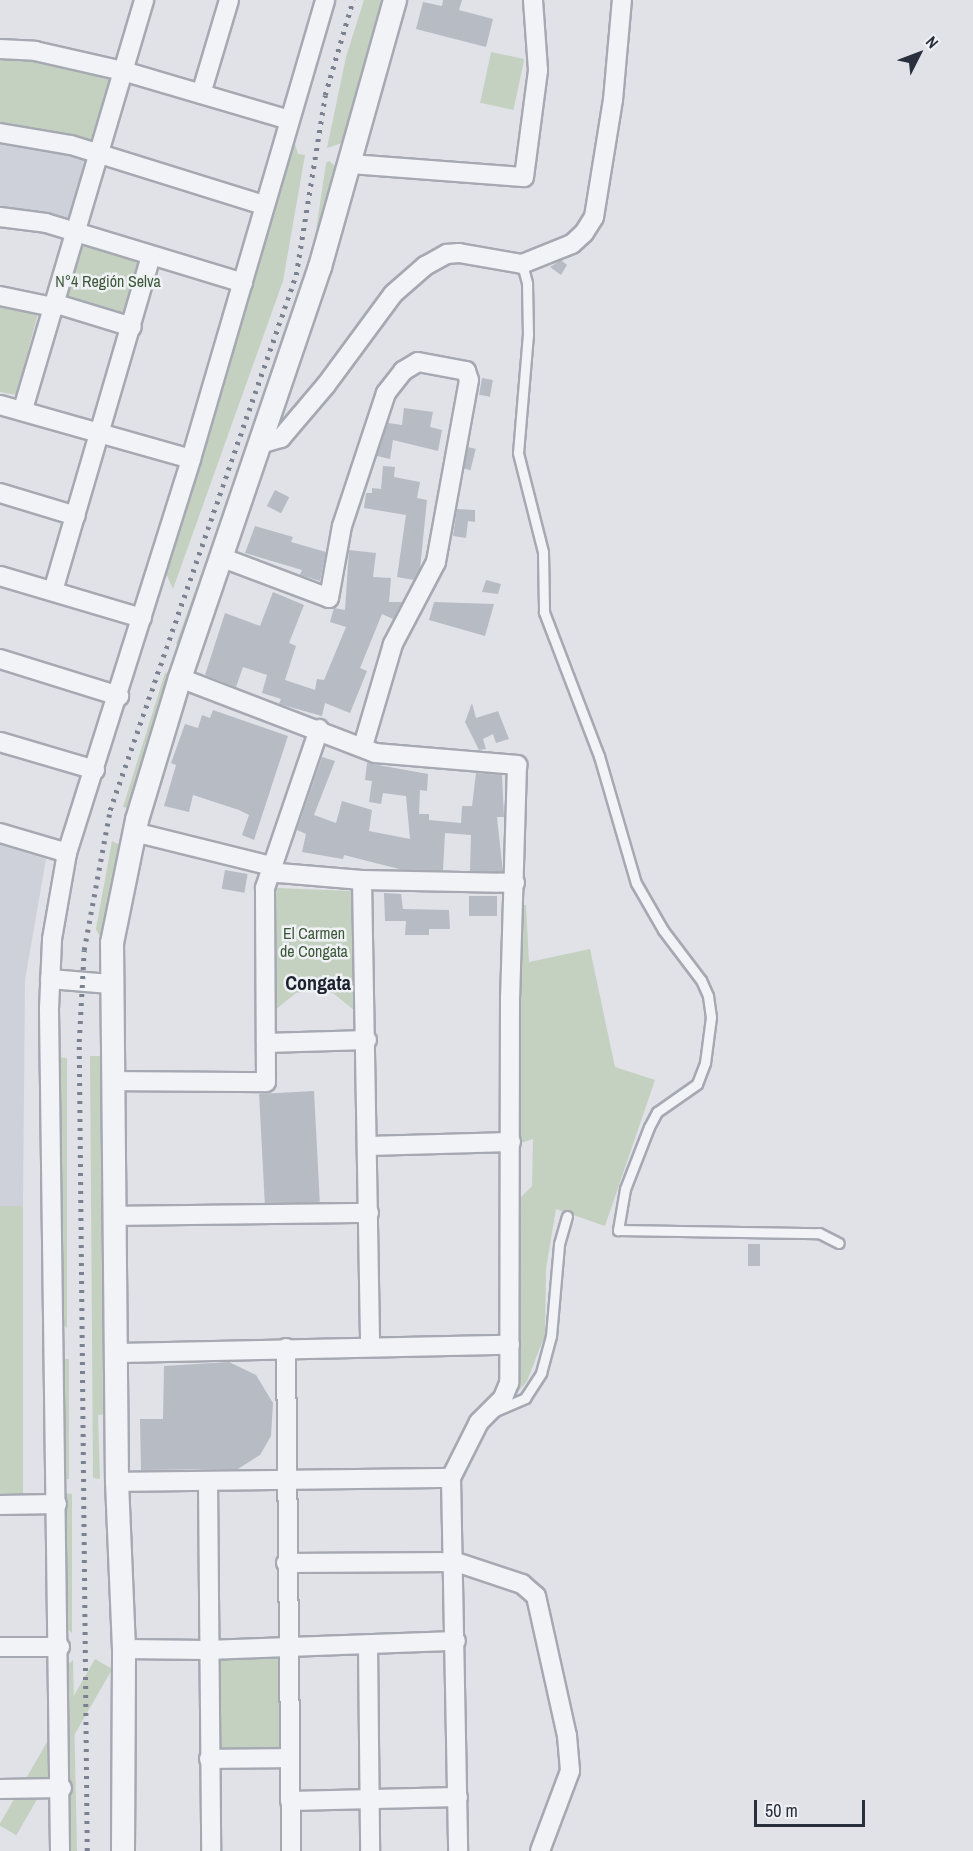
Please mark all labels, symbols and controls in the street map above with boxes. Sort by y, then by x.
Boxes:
north arrow [889,24,949,84]
text: N [921,31,944,53]
park label: N°4 Región Selva [55,271,161,291]
park label: El Carmen de Congata [280,923,348,961]
district label: Congata [285,970,351,994]
scale bar [757,1788,868,1826]
text: 50 m [765,1798,798,1823]

